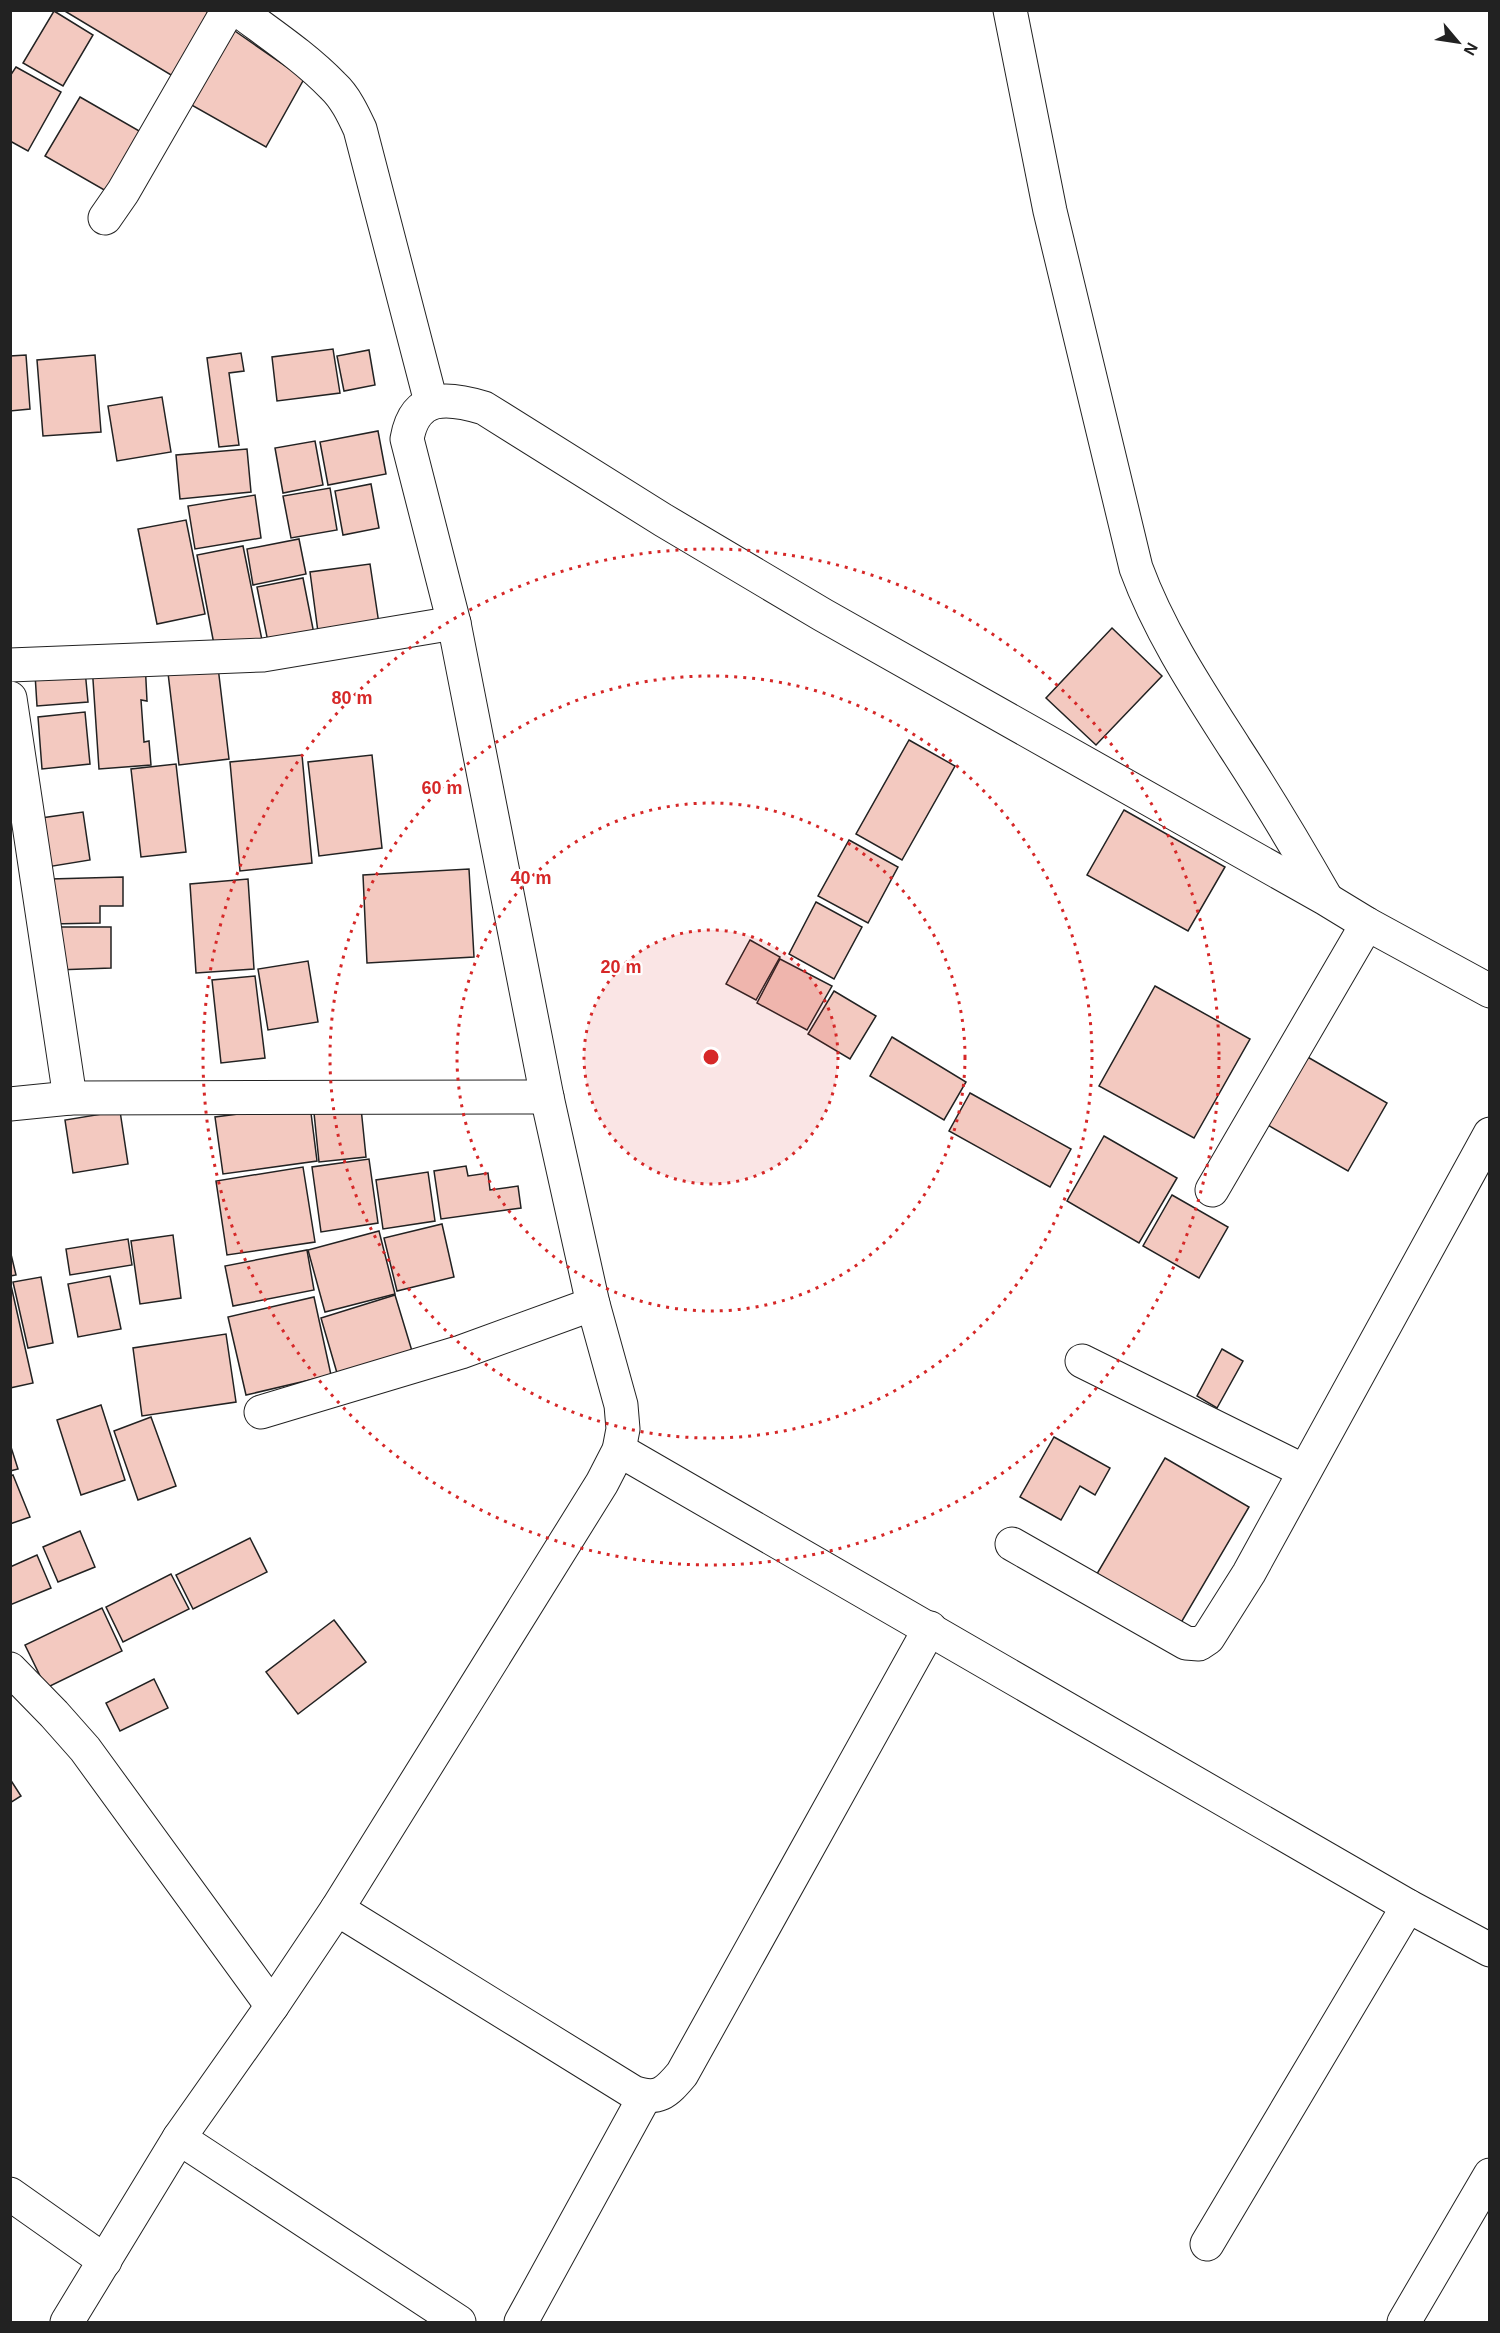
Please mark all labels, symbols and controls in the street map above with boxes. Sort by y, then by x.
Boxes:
north arrow [1428,12,1488,72]
text: N [1460,40,1481,58]
text: 80 m [331,688,373,708]
text: 60 m [421,778,463,798]
text: 40 m [510,868,552,888]
text: 20 m [600,957,642,977]
centre of rings [701,1047,721,1067]

